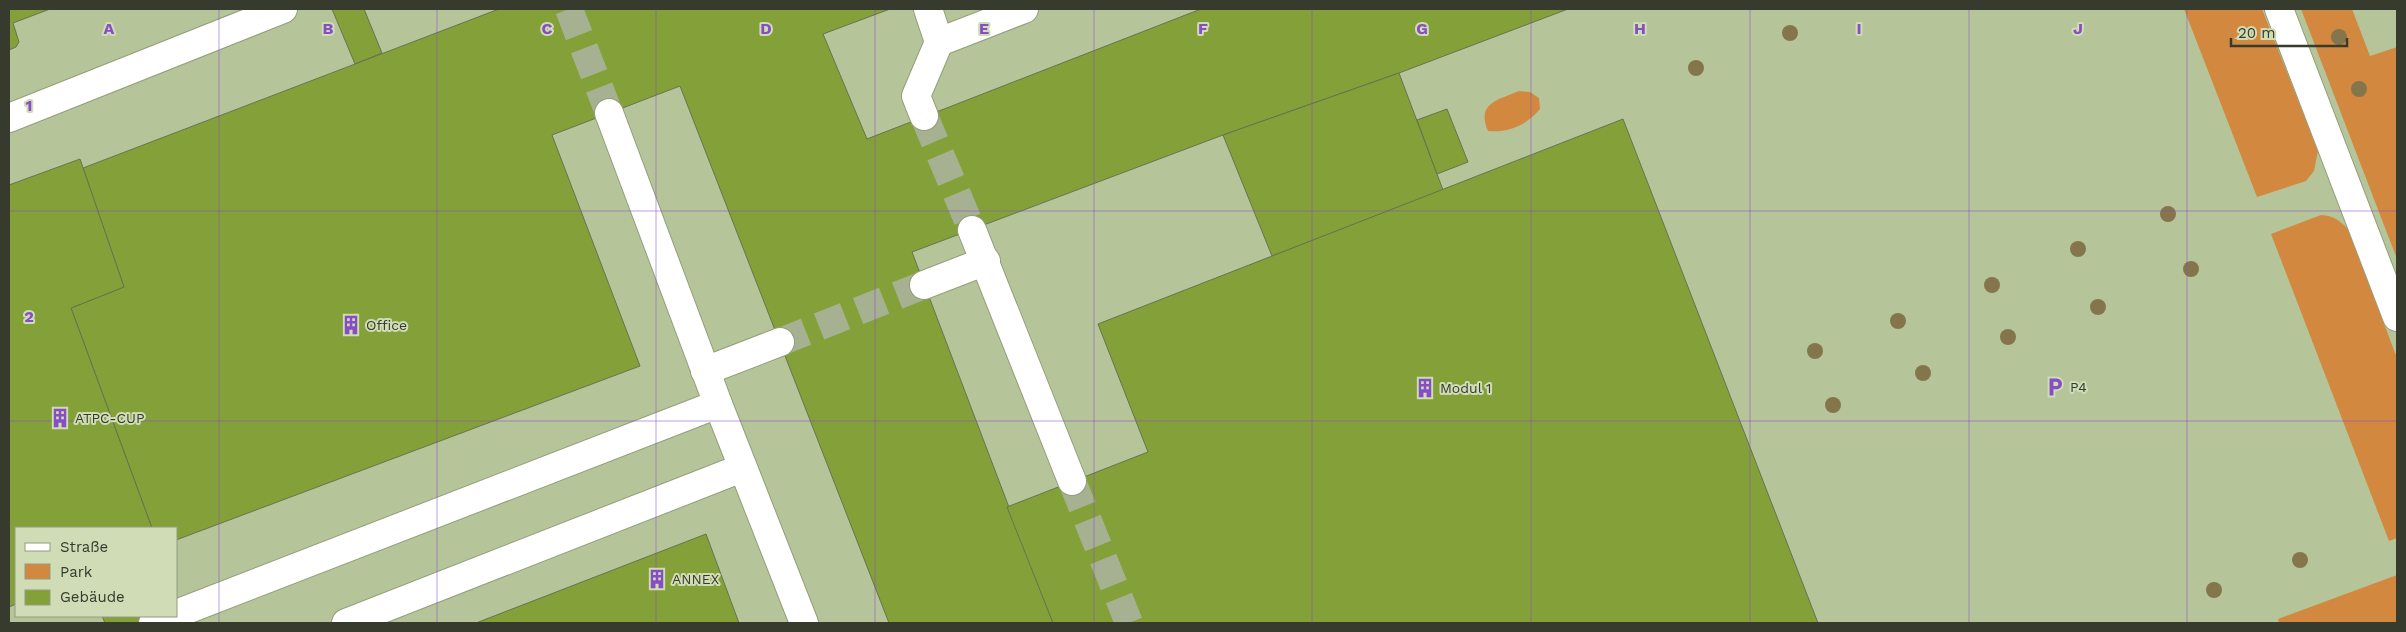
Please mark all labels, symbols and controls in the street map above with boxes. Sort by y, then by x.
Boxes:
scale bar [2231,15,2347,47]
text: A [104,19,115,38]
text: B [323,19,334,38]
text: C [542,19,553,38]
text: D [760,19,772,38]
text: E [979,19,989,38]
text: F [1198,19,1208,38]
text: G [1416,19,1428,38]
text: H [1634,19,1646,38]
text: I [1856,19,1862,38]
text: J [2073,19,2083,38]
text: 20 m [2238,24,2276,42]
text: 1 [26,96,32,115]
text: 2 [24,307,34,326]
building icon: Office [340,314,362,336]
place label: Office [366,317,407,333]
parking icon: P4 [2044,376,2066,398]
building icon: Modul 1 [1414,377,1436,399]
place label: P4 [2070,379,2087,395]
place label: Modul 1 [1440,380,1491,396]
building icon: ATPC-CUP [49,407,71,429]
place label: ATPC-CUP [75,410,145,426]
legend [15,527,178,617]
text: Straße [60,538,108,556]
text: Park [60,563,93,581]
building icon: ANNEX [646,568,668,590]
place label: ANNEX [672,571,719,587]
text: Gebäude [60,588,125,606]

